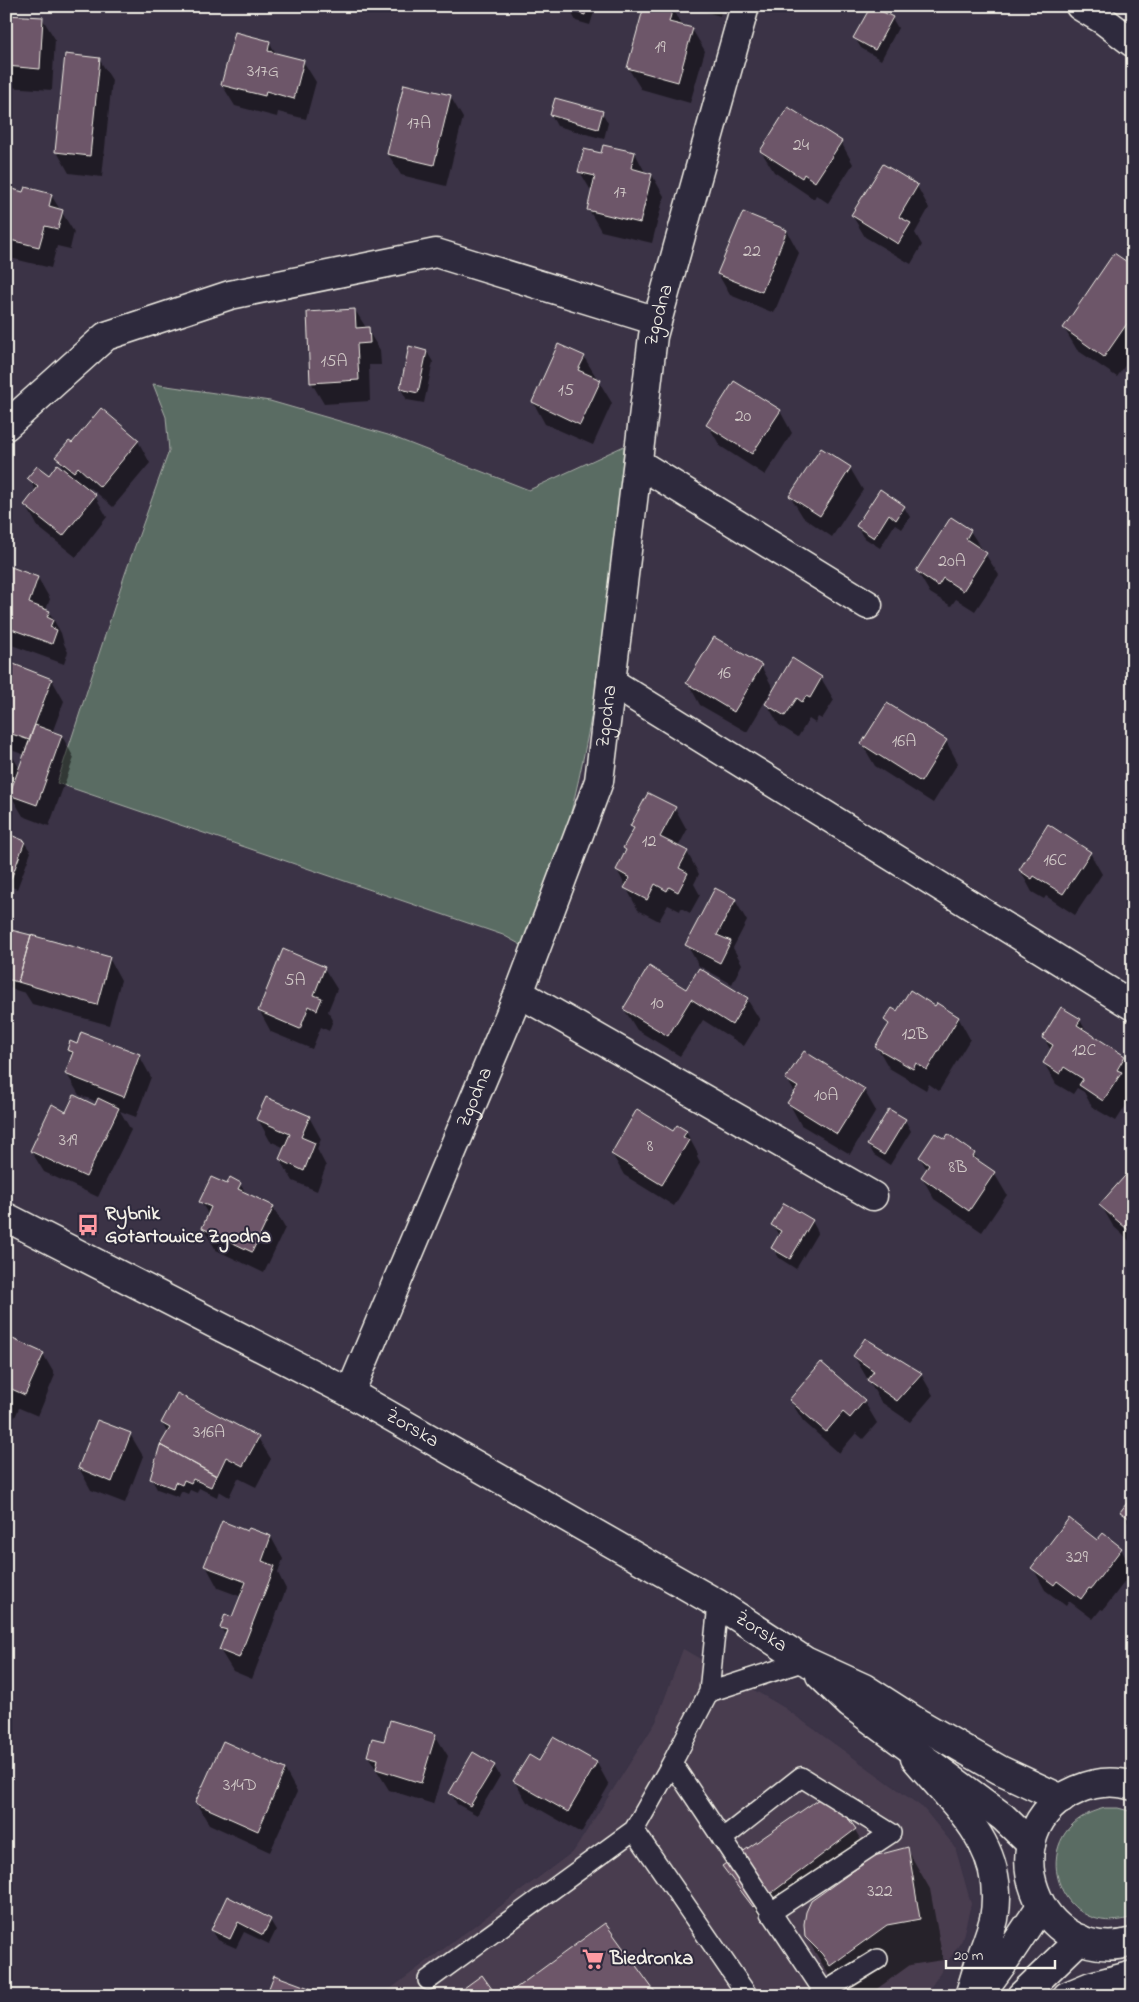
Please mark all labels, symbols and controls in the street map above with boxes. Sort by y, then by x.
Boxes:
house number: 19 [654,35,666,61]
house number: 317G [247,59,279,85]
house number: 17A [407,111,431,137]
house number: 24 [793,133,810,159]
house number: 17 [613,180,627,206]
house number: 22 [743,239,761,265]
street label: Zgodna [637,281,681,347]
house number: 15A [320,349,348,375]
house number: 15 [558,378,574,404]
house number: 20 [735,404,752,430]
house number: 20A [938,549,966,575]
house number: 16 [717,661,731,687]
street label: Zgodna [589,683,625,749]
house number: 16A [892,729,916,755]
house number: 12 [642,829,656,855]
house number: 16C [1043,848,1067,874]
house number: 5A [284,968,306,994]
house number: 10 [650,991,664,1017]
house number: 12B [902,1022,928,1048]
house number: 12C [1072,1038,1096,1064]
street label: Zgodna [449,1063,500,1132]
house number: 10A [814,1083,838,1109]
house number: 319 [59,1128,78,1154]
house number: 8 [647,1134,654,1160]
house number: 8B [949,1155,967,1181]
place label: Rybnik Gotartowice Zgodna [105,1200,271,1253]
bus stop icon: Rybnik Gotartowice Zgodna [75,1212,101,1238]
street label: Żorska [380,1402,444,1456]
house number: 316A [193,1420,225,1446]
house number: 329 [1066,1545,1088,1571]
street label: Żorska [729,1604,793,1660]
house number: 314D [223,1773,257,1799]
house number: 322 [867,1879,893,1905]
scale bar [946,1937,1055,1969]
place label: Biedronka [609,1945,693,1974]
text: 20 m [954,1945,984,1967]
supermarket icon: Biedronka [580,1946,606,1972]

